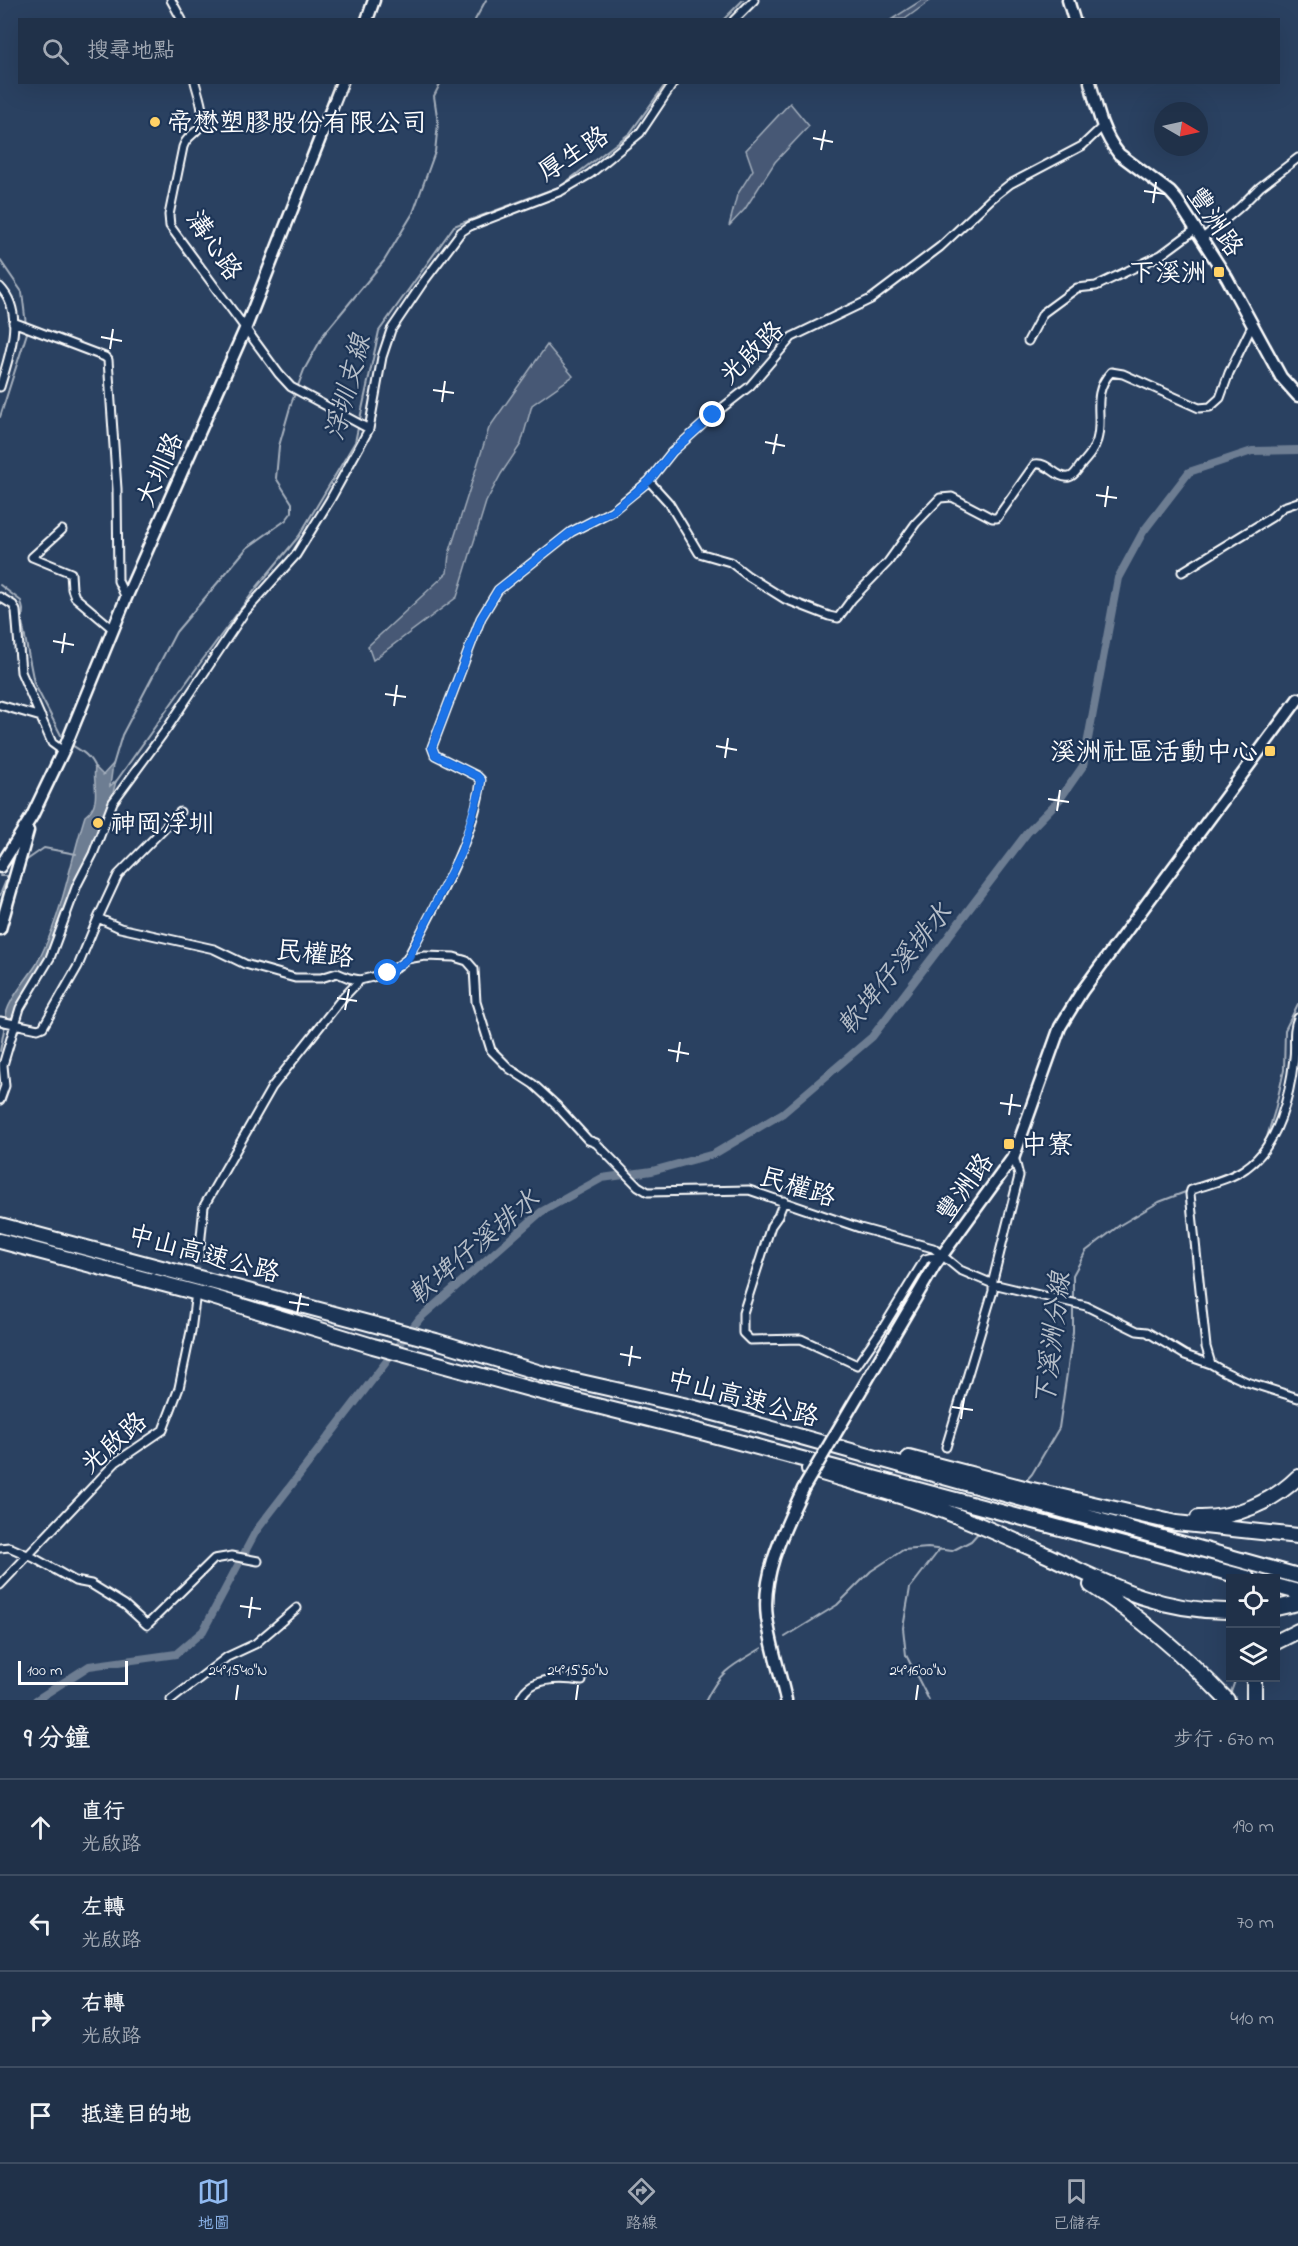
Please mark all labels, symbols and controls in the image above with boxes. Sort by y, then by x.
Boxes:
search box [18,18,1280,84]
icon: search [39,35,72,68]
text: 搜尋地點 [87,36,175,68]
north arrow [1154,102,1208,156]
place label: 帝懋塑膠股份有限公司 [167,106,427,144]
marker: 帝懋塑膠股份有限公司 [148,115,162,129]
street label: 厚生路 [532,118,618,193]
street label: 豐洲路 [1176,180,1251,266]
street label: 溝心路 [175,204,250,290]
place label: 下溪洲 [1129,256,1207,294]
marker: 下溪洲 [1212,265,1226,279]
street label: 光啟路 [712,313,794,395]
water label: 浮圳支線 [317,329,383,445]
route end [699,401,725,427]
street label: 大圳路 [129,427,195,514]
place label: 溪洲社區活動中心 [1050,735,1258,773]
marker: 溪洲社區活動中心 [1263,744,1277,758]
place label: 神岡浮圳 [110,807,214,845]
marker: 神岡浮圳 [91,816,105,830]
water label: 軟埤仔溪排水 [829,895,964,1045]
street label: 民權路 [274,933,355,979]
route start [374,959,400,985]
place label: 中寮 [1021,1128,1073,1166]
marker: 中寮 [1002,1137,1016,1151]
street label: 豐洲路 [928,1146,1005,1231]
street label: 民權路 [754,1159,840,1218]
water label: 軟埤仔溪排水 [400,1181,550,1316]
street label: 中山高速公路 [123,1217,283,1294]
water label: 下溪洲分線 [1027,1268,1082,1409]
street label: 中山高速公路 [662,1361,822,1438]
street label: 光啟路 [73,1404,157,1484]
map controls [1226,1574,1280,1682]
button: locate [1226,1574,1280,1628]
button: layers [1226,1628,1280,1682]
scale bar [18,1658,128,1686]
text: 100 m [27,1659,62,1683]
text: 24°15'40"N [209,1660,267,1682]
text: 24°15'50"N [547,1660,609,1682]
text: 24°16'00"N [889,1660,947,1682]
text: 9 分鐘 [24,1721,90,1759]
text: 步行 · 670 m [1174,1726,1274,1755]
text: 直行 [81,1797,125,1829]
icon: ahead [24,1811,57,1844]
text: 190 m [1232,1813,1274,1842]
text: 光啟路 [81,1831,141,1860]
text: 左轉 [81,1893,125,1925]
icon: left [24,1907,57,1940]
text: 70 m [1237,1909,1274,1938]
text: 光啟路 [81,1927,141,1956]
text: 右轉 [81,1989,125,2021]
icon: right [24,2003,57,2036]
text: 410 m [1230,2005,1274,2034]
text: 光啟路 [81,2023,141,2052]
icon: arrive [24,2099,57,2132]
text: 抵達目的地 [81,2100,191,2132]
tab: 地圖 [197,2175,230,2236]
tab: 路線 [625,2175,658,2236]
tab: 已儲存 [1053,2175,1101,2236]

